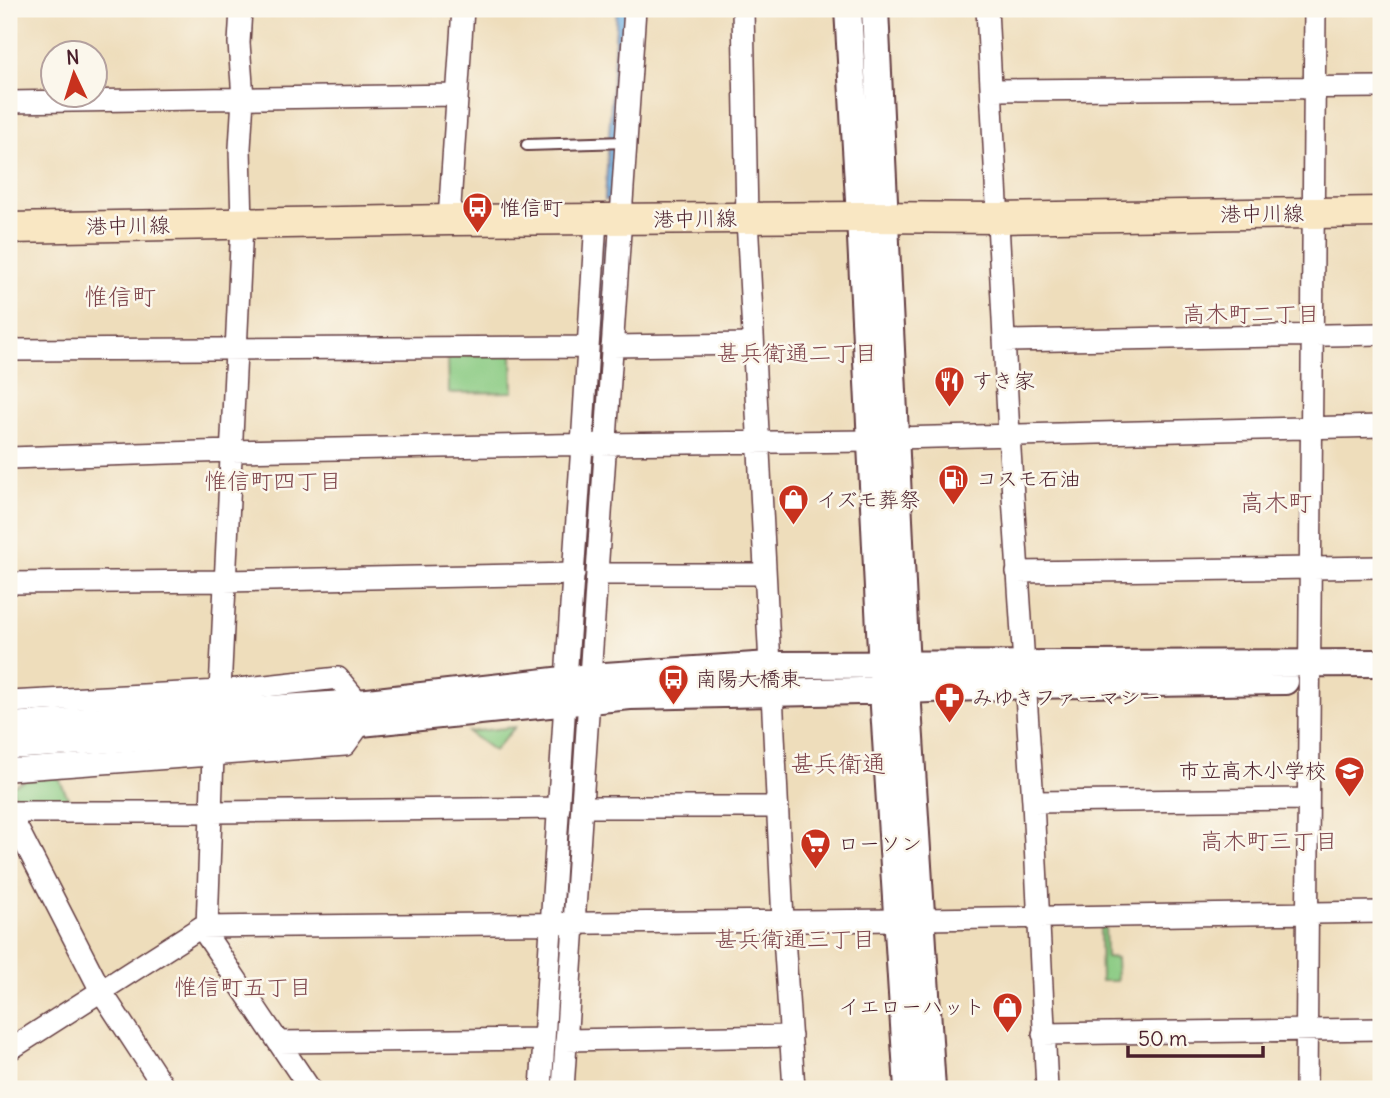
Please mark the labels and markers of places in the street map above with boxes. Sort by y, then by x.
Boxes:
bus stop icon: 惟信町 [460,191,494,235]
place label: 惟信町 [500,194,563,221]
restaurant icon: すき家 [932,364,966,408]
place label: すき家 [972,367,1035,394]
fuel station icon: コスモ石油 [936,462,970,506]
place label: コスモ石油 [976,465,1080,492]
shop icon: イズモ葬祭 [776,483,810,527]
place label: イズモ葬祭 [816,486,920,513]
bus stop icon: 南陽大橋東 [656,662,690,706]
place label: 南陽大橋東 [696,665,801,692]
pharmacy icon: みゆきファーマシー [932,681,966,725]
place label: みゆきファーマシー [972,684,1161,711]
school or university icon: 市立高木小学校 [1332,754,1366,798]
place label: 市立高木小学校 [1179,757,1326,784]
supermarket icon: ローソン [798,827,832,871]
place label: ローソン [838,830,922,857]
shop icon: イエローハット [991,990,1025,1034]
place label: イエローハット [838,993,985,1020]

